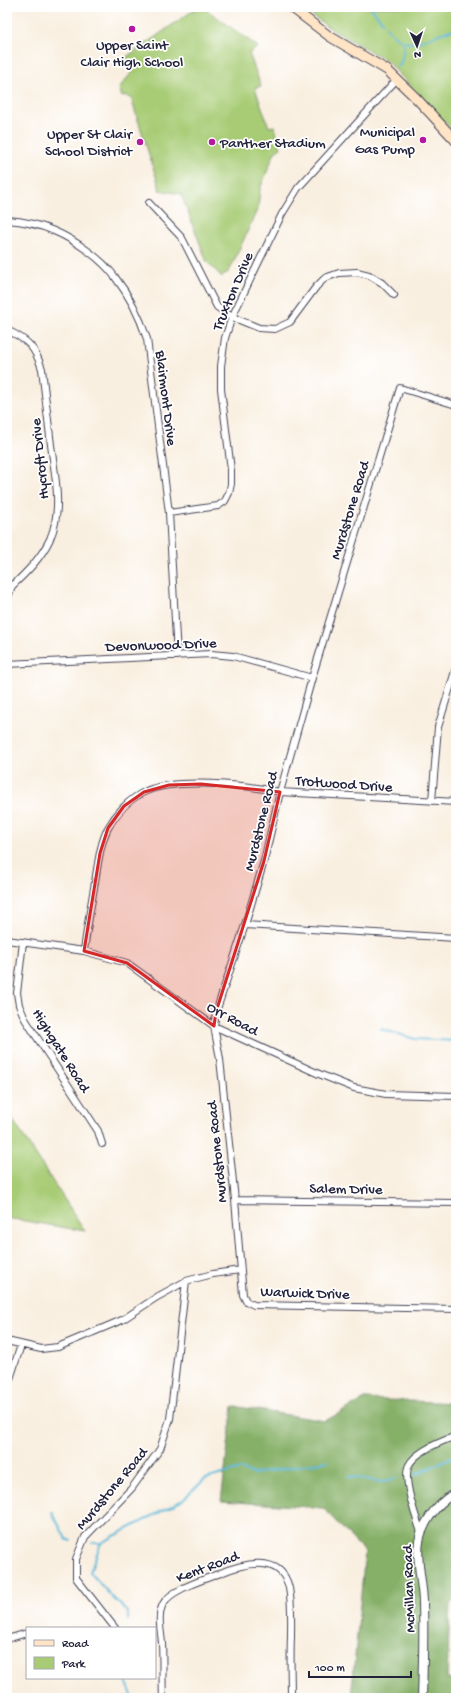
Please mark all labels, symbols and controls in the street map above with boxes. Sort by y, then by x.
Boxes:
marker: Upper Saint Clair High School [127,24,137,34]
north arrow [397,26,437,66]
place label: Upper Saint Clair High School [81,37,183,72]
text: N [414,48,421,60]
place label: Municipal Gas Pump [355,124,416,159]
place label: Upper St Clair School District [45,126,134,161]
place label: Panther Stadium [219,135,326,153]
marker: Municipal Gas Pump [418,135,428,145]
marker: Upper St Clair School District [135,137,145,147]
marker: Panther Stadium [207,137,217,147]
street label: Truxton Drive [209,250,258,335]
street label: Blairmont Drive [150,349,180,447]
street label: Hycroft Drive [28,417,54,500]
street label: Murdstone Road [327,458,375,562]
street label: Devonwood Drive [104,635,217,657]
street label: Murdstone Road [241,769,283,873]
street label: Trotwood Drive [294,773,393,797]
street label: Orr Road [203,999,262,1041]
street label: Highgate Road [27,1006,94,1097]
street label: Murdstone Road [204,1099,232,1204]
street label: Salem Drive [309,1180,383,1200]
street label: Warwick Drive [260,1283,350,1305]
street label: Murdstone Road [73,1443,153,1534]
street label: McMillan Road [399,1544,421,1633]
street label: Kent Road [174,1547,243,1588]
legend [26,1627,156,1679]
text: Road [62,1638,89,1652]
scale bar [309,1653,411,1679]
text: Park [61,1658,87,1672]
text: 100 m [314,1662,345,1676]

